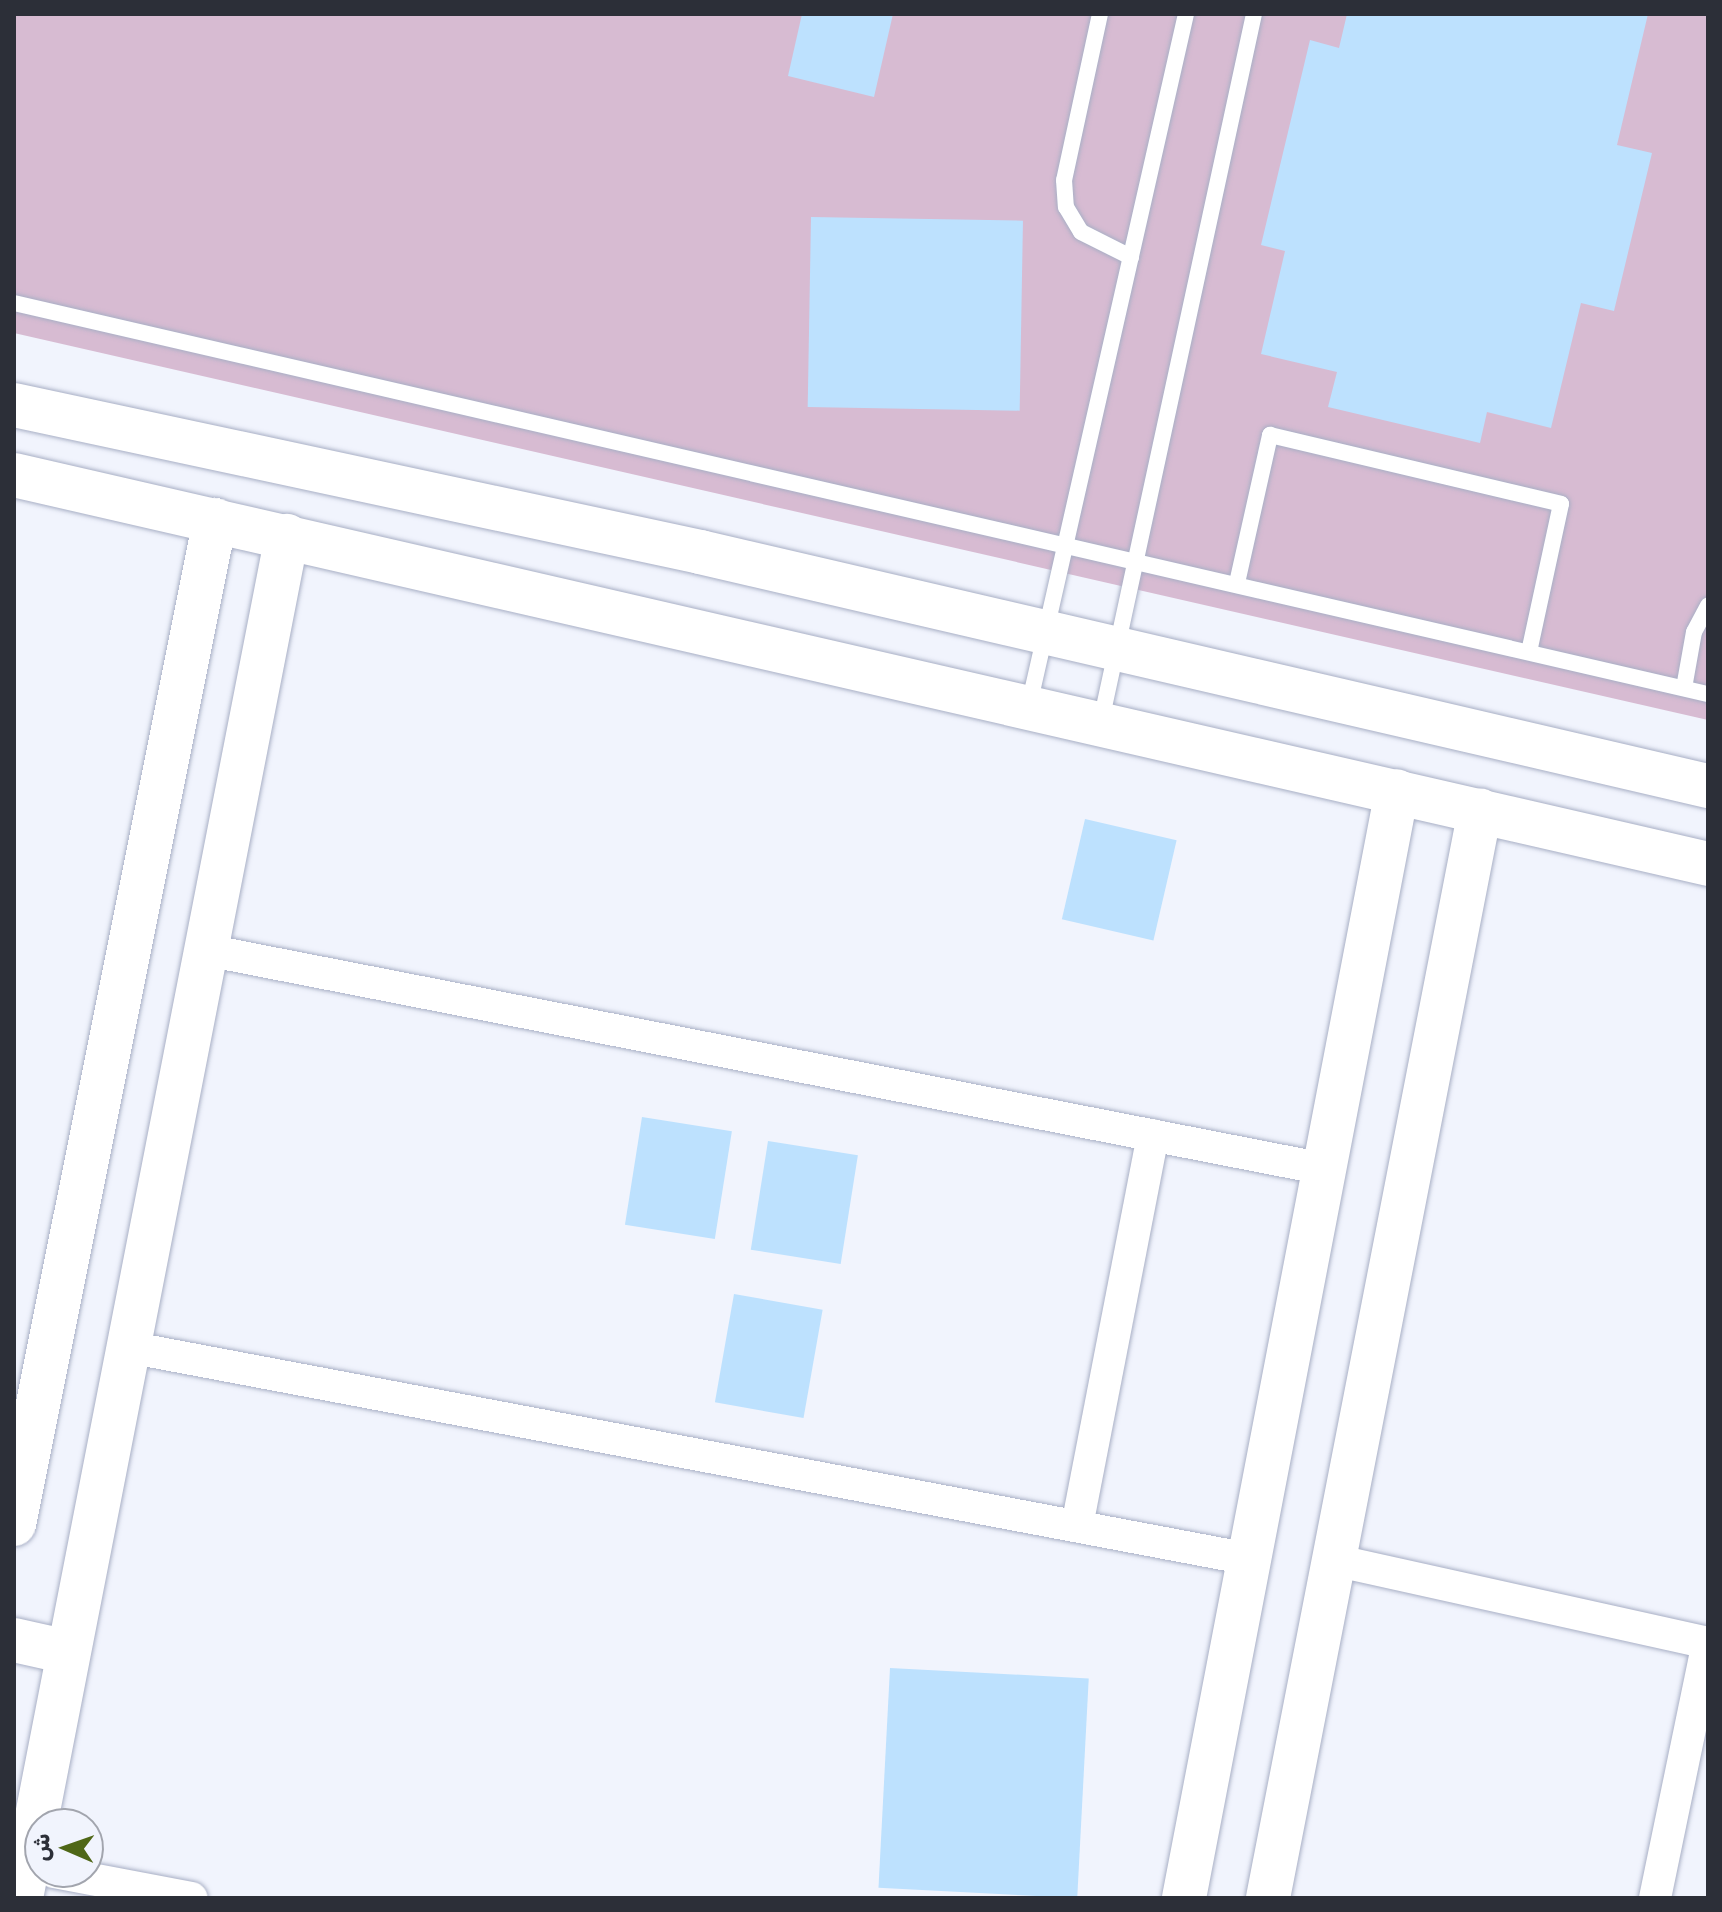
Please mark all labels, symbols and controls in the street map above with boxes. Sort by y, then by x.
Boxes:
north arrow [24,1808,104,1888]
text: ش [28,1833,55,1862]

